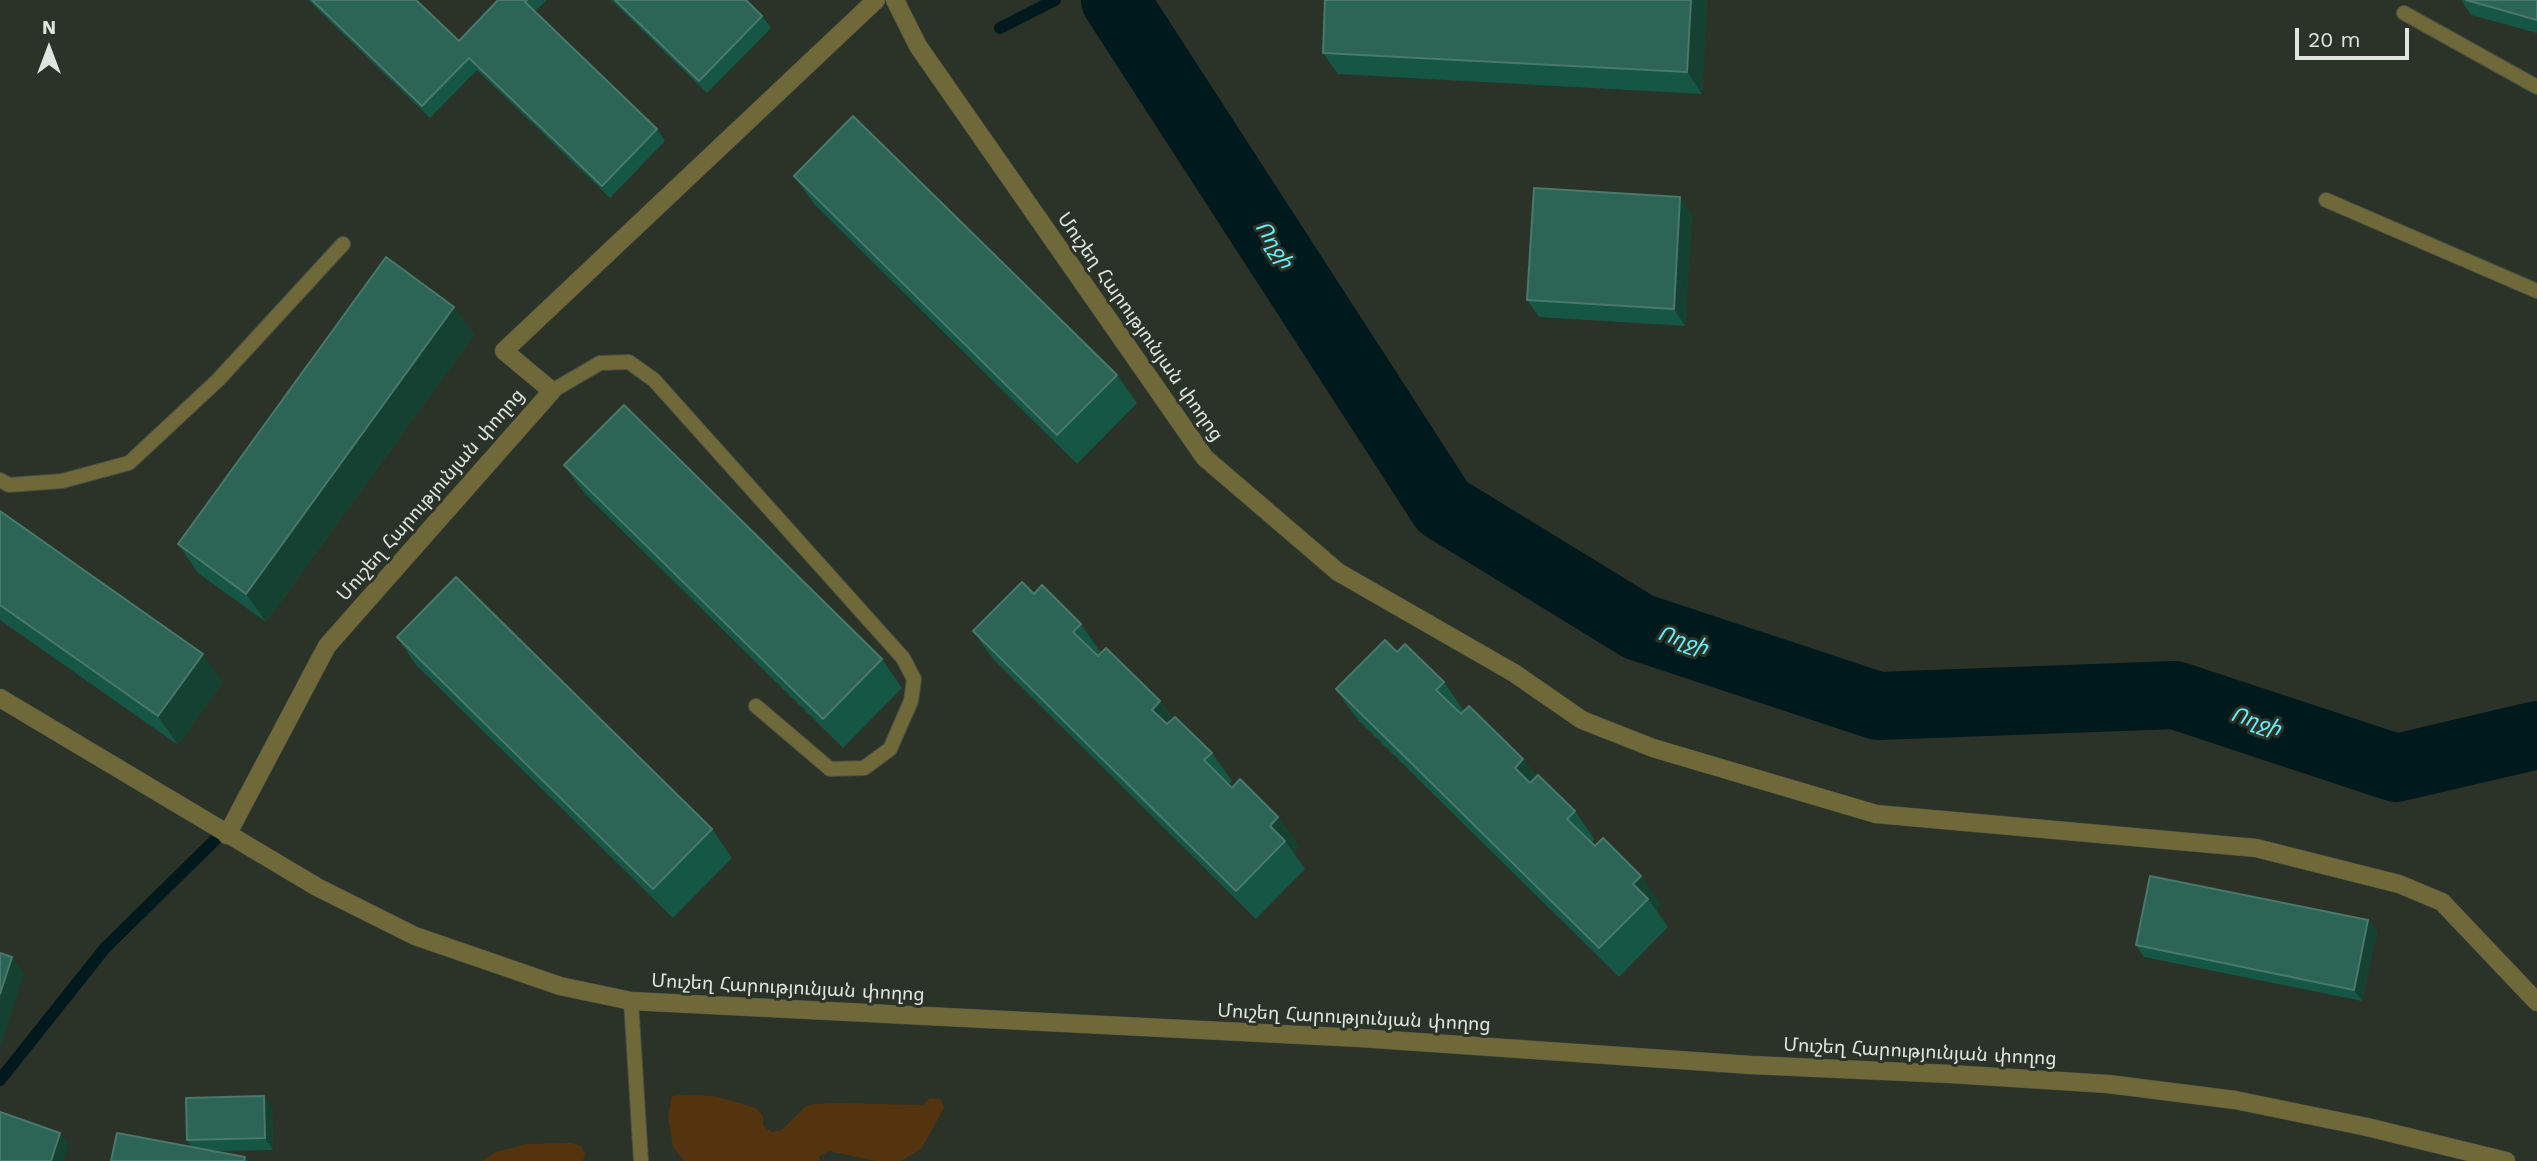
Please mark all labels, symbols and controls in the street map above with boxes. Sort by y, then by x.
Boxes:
north arrow [14,14,84,84]
scale bar [2299,14,2413,58]
text: N [42,16,56,39]
text: 20 m [2308,27,2360,52]
street label: Մուշեղ Հարությունյան փողոց [1052,208,1228,446]
water label: Ողջի [1249,216,1299,274]
street label: Մուշեղ Հարությունյան փողոց [333,384,529,606]
water label: Ողջի [1654,621,1712,661]
water label: Ողջի [2227,702,2285,742]
street label: Մուշեղ Հարությունյան փողոց [651,969,925,1007]
street label: Մուշեղ Հարությունյան փողոց [1217,999,1491,1037]
street label: Մուշեղ Հարությունյան փողոց [1783,1033,2057,1071]

